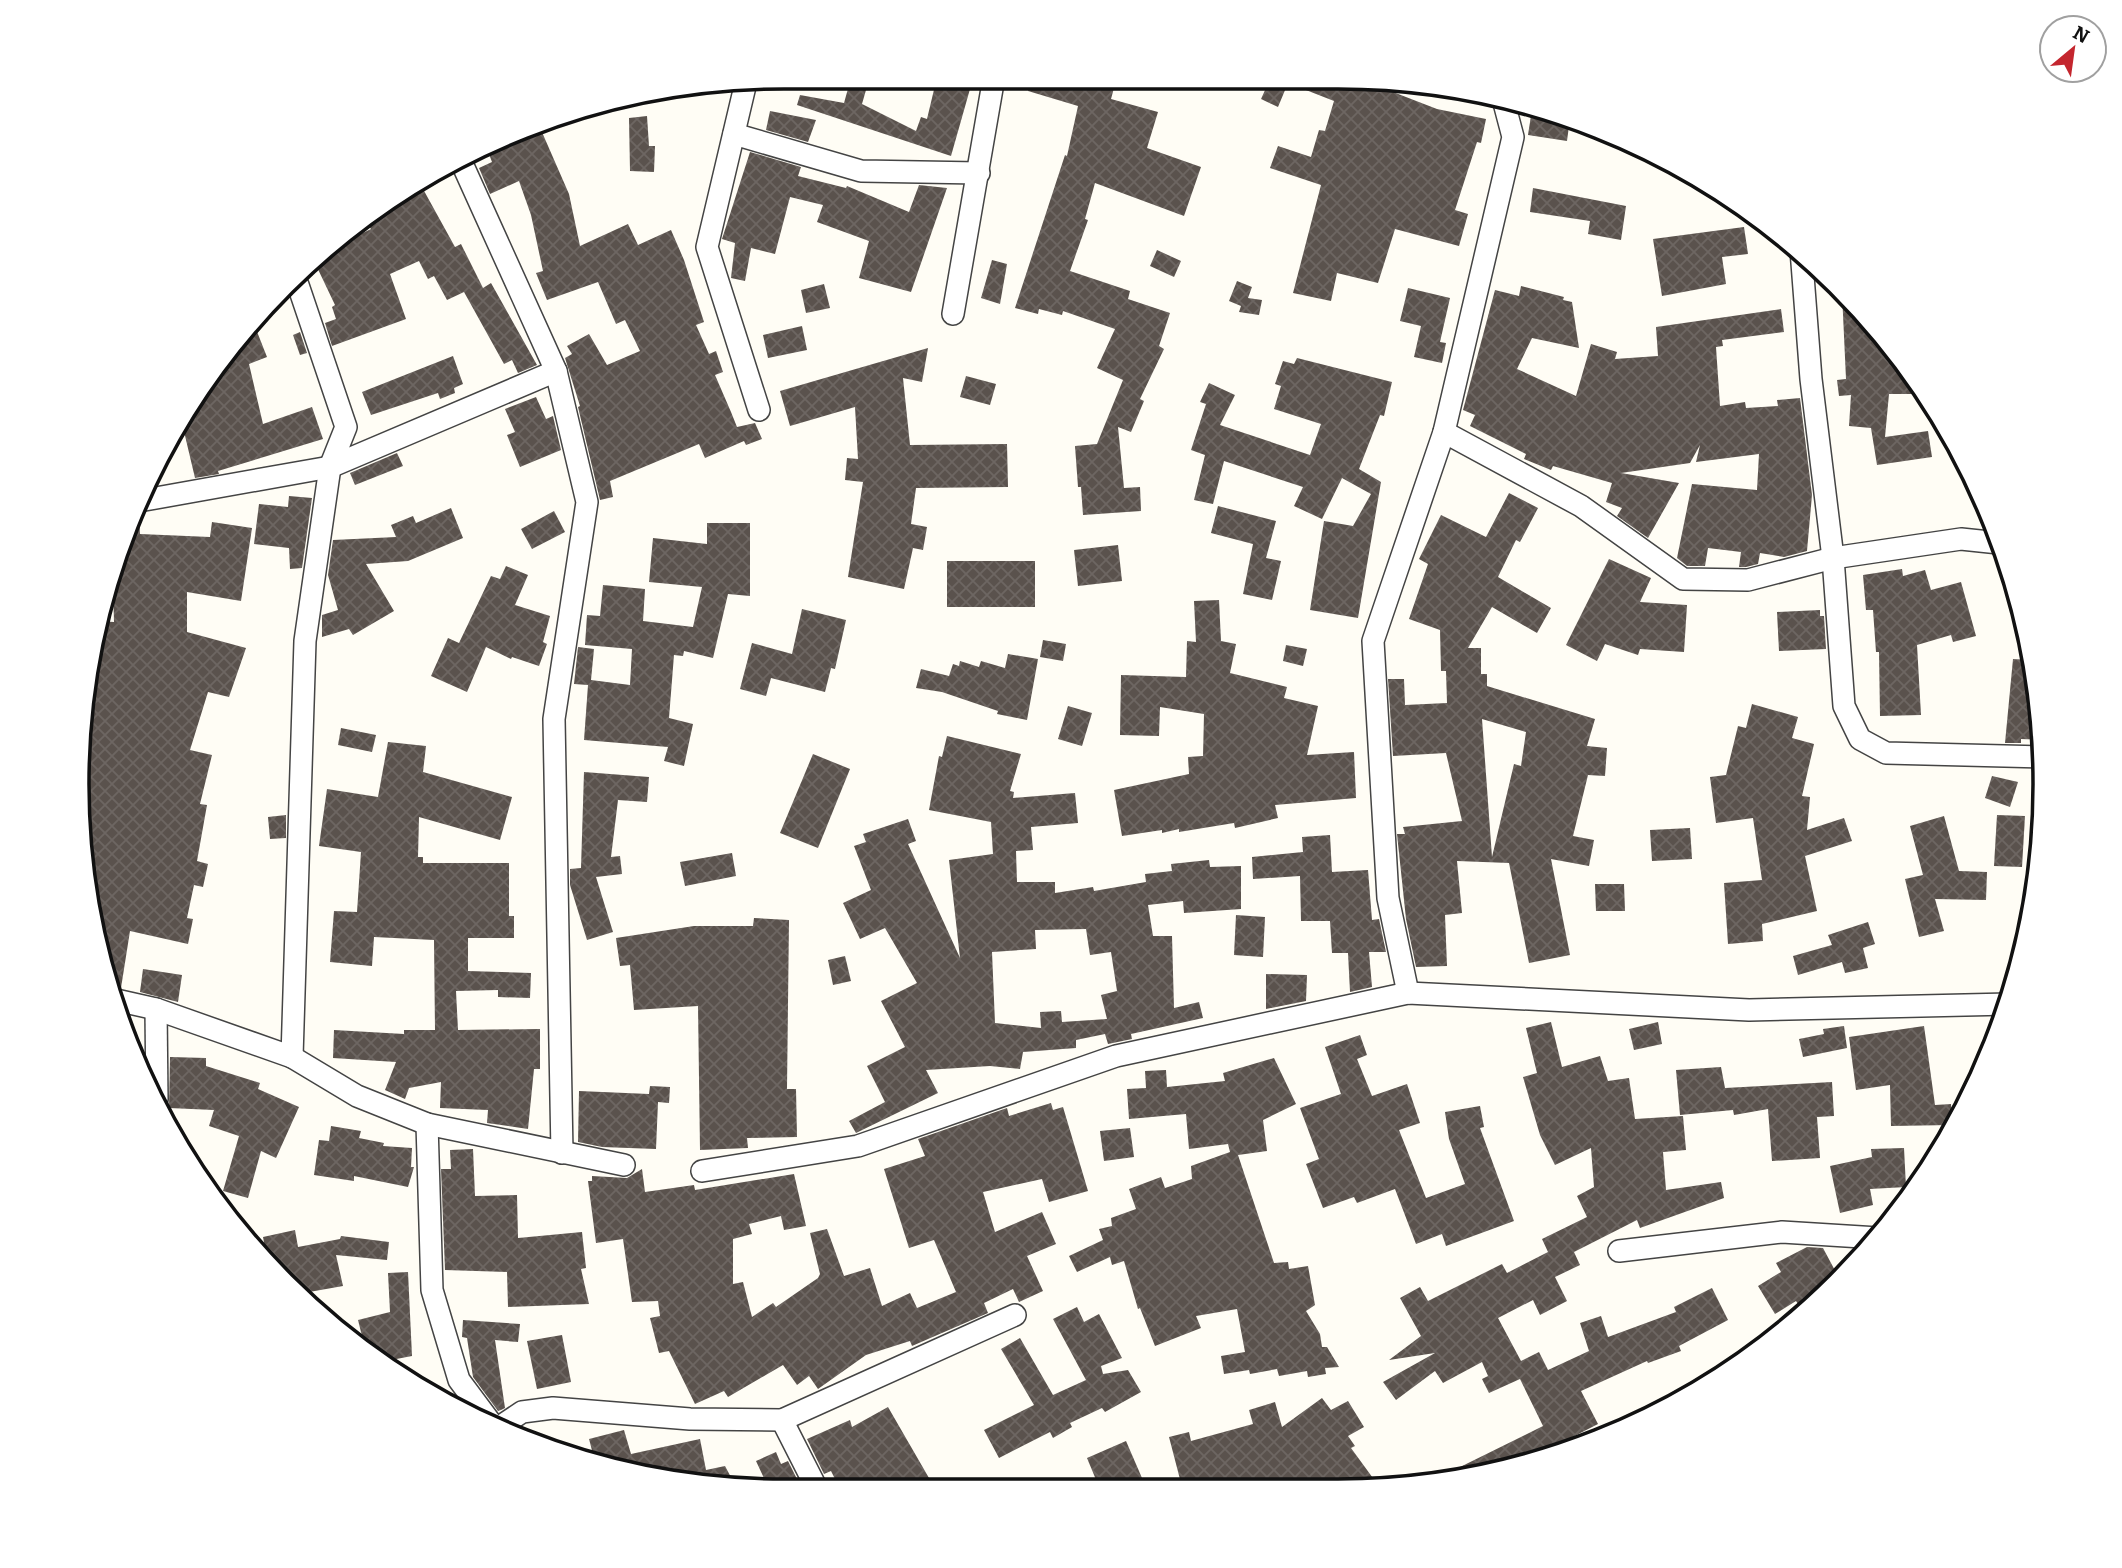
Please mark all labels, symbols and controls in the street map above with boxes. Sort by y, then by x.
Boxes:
north arrow [2038,14,2108,84]
text: N [2069,21,2093,48]

